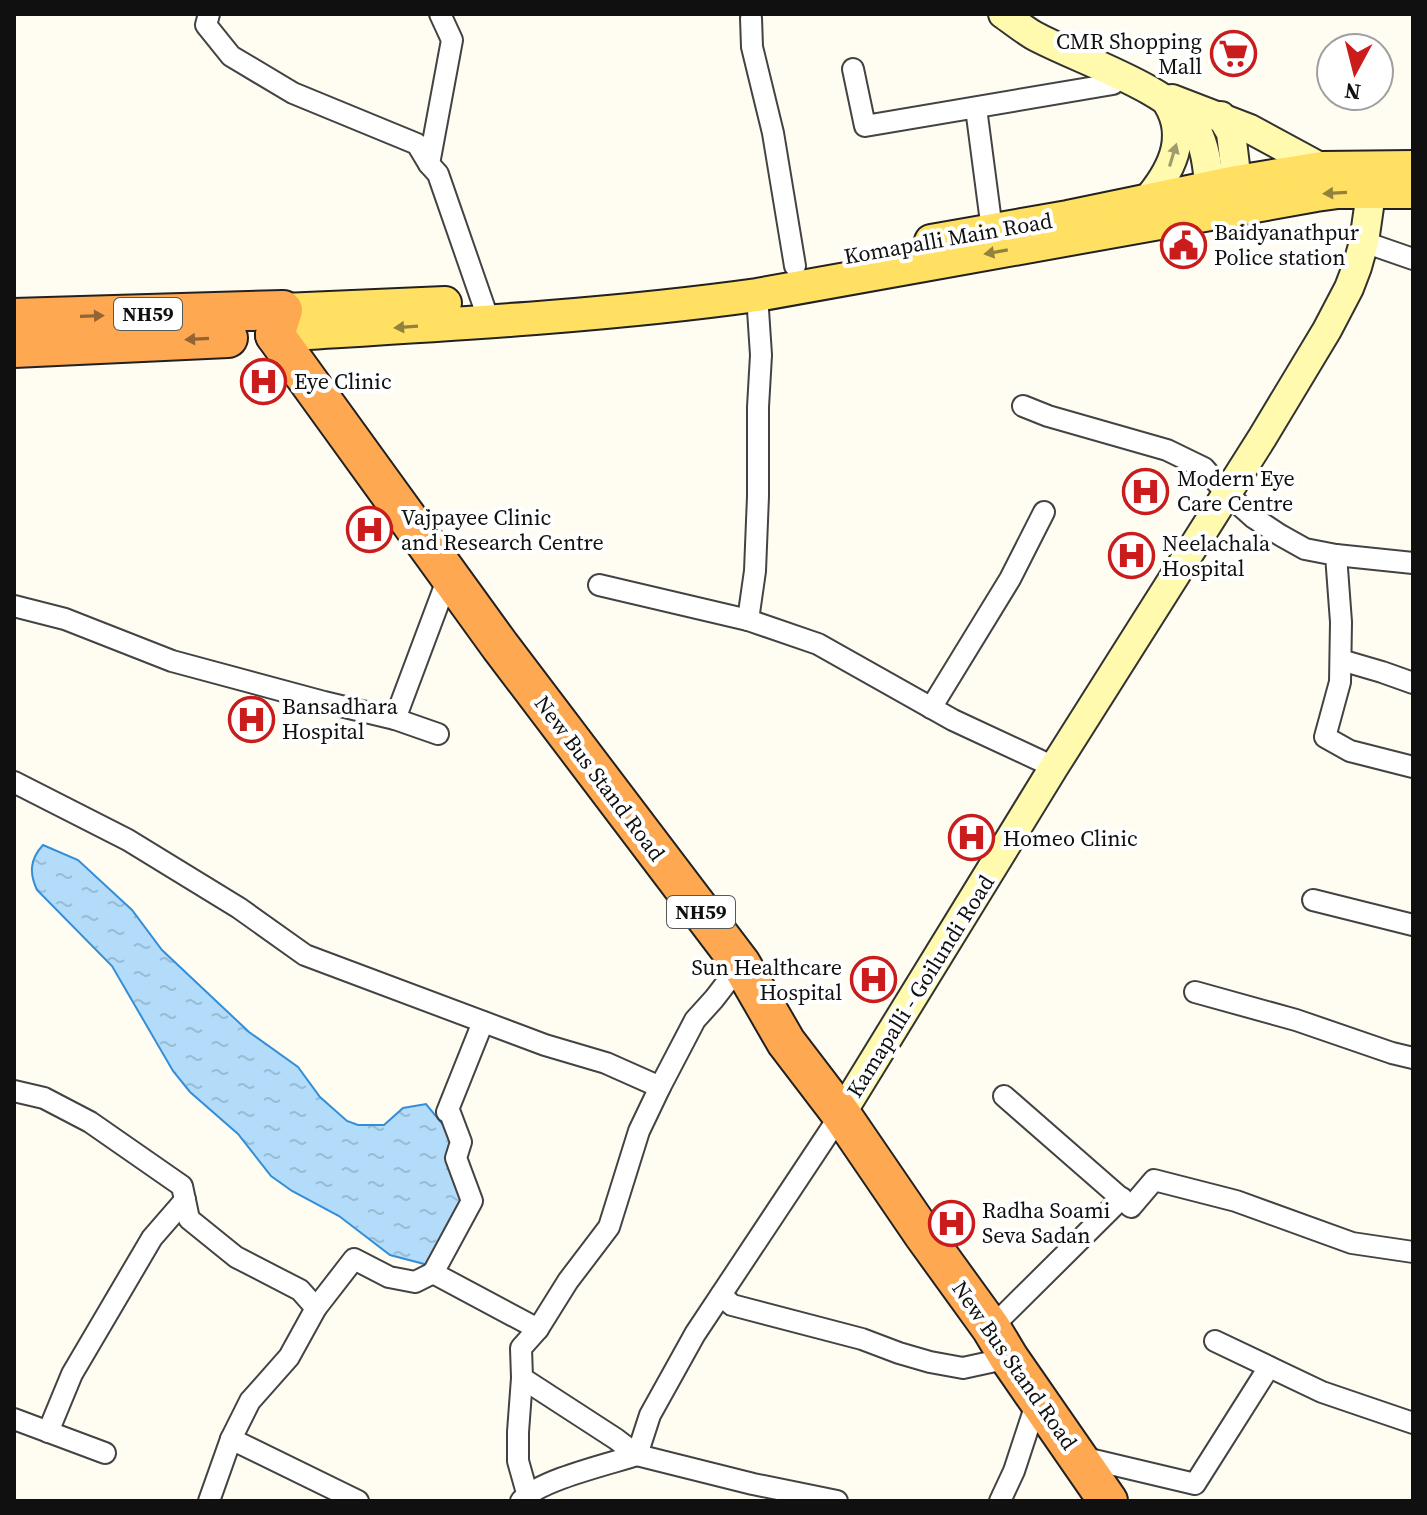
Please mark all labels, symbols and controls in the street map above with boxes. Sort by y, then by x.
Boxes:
place label: CMR Shopping Mall [1056,26,1202,81]
supermarket icon: CMR Shopping Mall [1209,30,1257,78]
north arrow [1315,32,1395,112]
text: N [1343,76,1362,108]
one-way arrow [1167,142,1180,166]
one-way arrow [1322,187,1347,200]
street label: Komapalli Main Road [841,205,1055,271]
place label: Baidyanathpur Police station [1214,217,1360,272]
public building icon: Baidyanathpur Police station [1159,221,1207,269]
one-way arrow [983,246,1008,258]
road number: NH59 [114,298,182,330]
one-way arrow [80,309,105,322]
one-way arrow [393,321,418,334]
one-way arrow [184,333,209,346]
hospital icon: Eye Clinic [239,357,287,405]
place label: Eye Clinic [294,366,392,396]
place label: Modern Eye Care Centre [1177,463,1295,518]
hospital icon: Modern Eye Care Centre [1122,467,1170,515]
place label: Vajpayee Clinic and Research Centre [401,502,604,557]
hospital icon: Vajpayee Clinic and Research Centre [346,506,394,554]
place label: Neelachala Hospital [1162,528,1271,583]
hospital icon: Neelachala Hospital [1107,532,1155,580]
street label: New Bus Stand Road [528,689,672,867]
place label: Bansadhara Hospital [282,691,399,746]
hospital icon: Bansadhara Hospital [227,695,275,743]
hospital icon: Homeo Clinic [948,814,996,862]
place label: Homeo Clinic [1003,823,1138,853]
street label: Kamapalli - Goilundi Road [839,869,1001,1103]
road number: NH59 [667,896,735,928]
place label: Sun Healthcare Hospital [692,952,842,1007]
hospital icon: Sun Healthcare Hospital [849,956,897,1004]
place label: Radha Soami Seva Sadan [982,1195,1110,1250]
hospital icon: Radha Soami Seva Sadan [927,1199,975,1247]
street label: New Bus Stand Road [945,1275,1085,1456]

